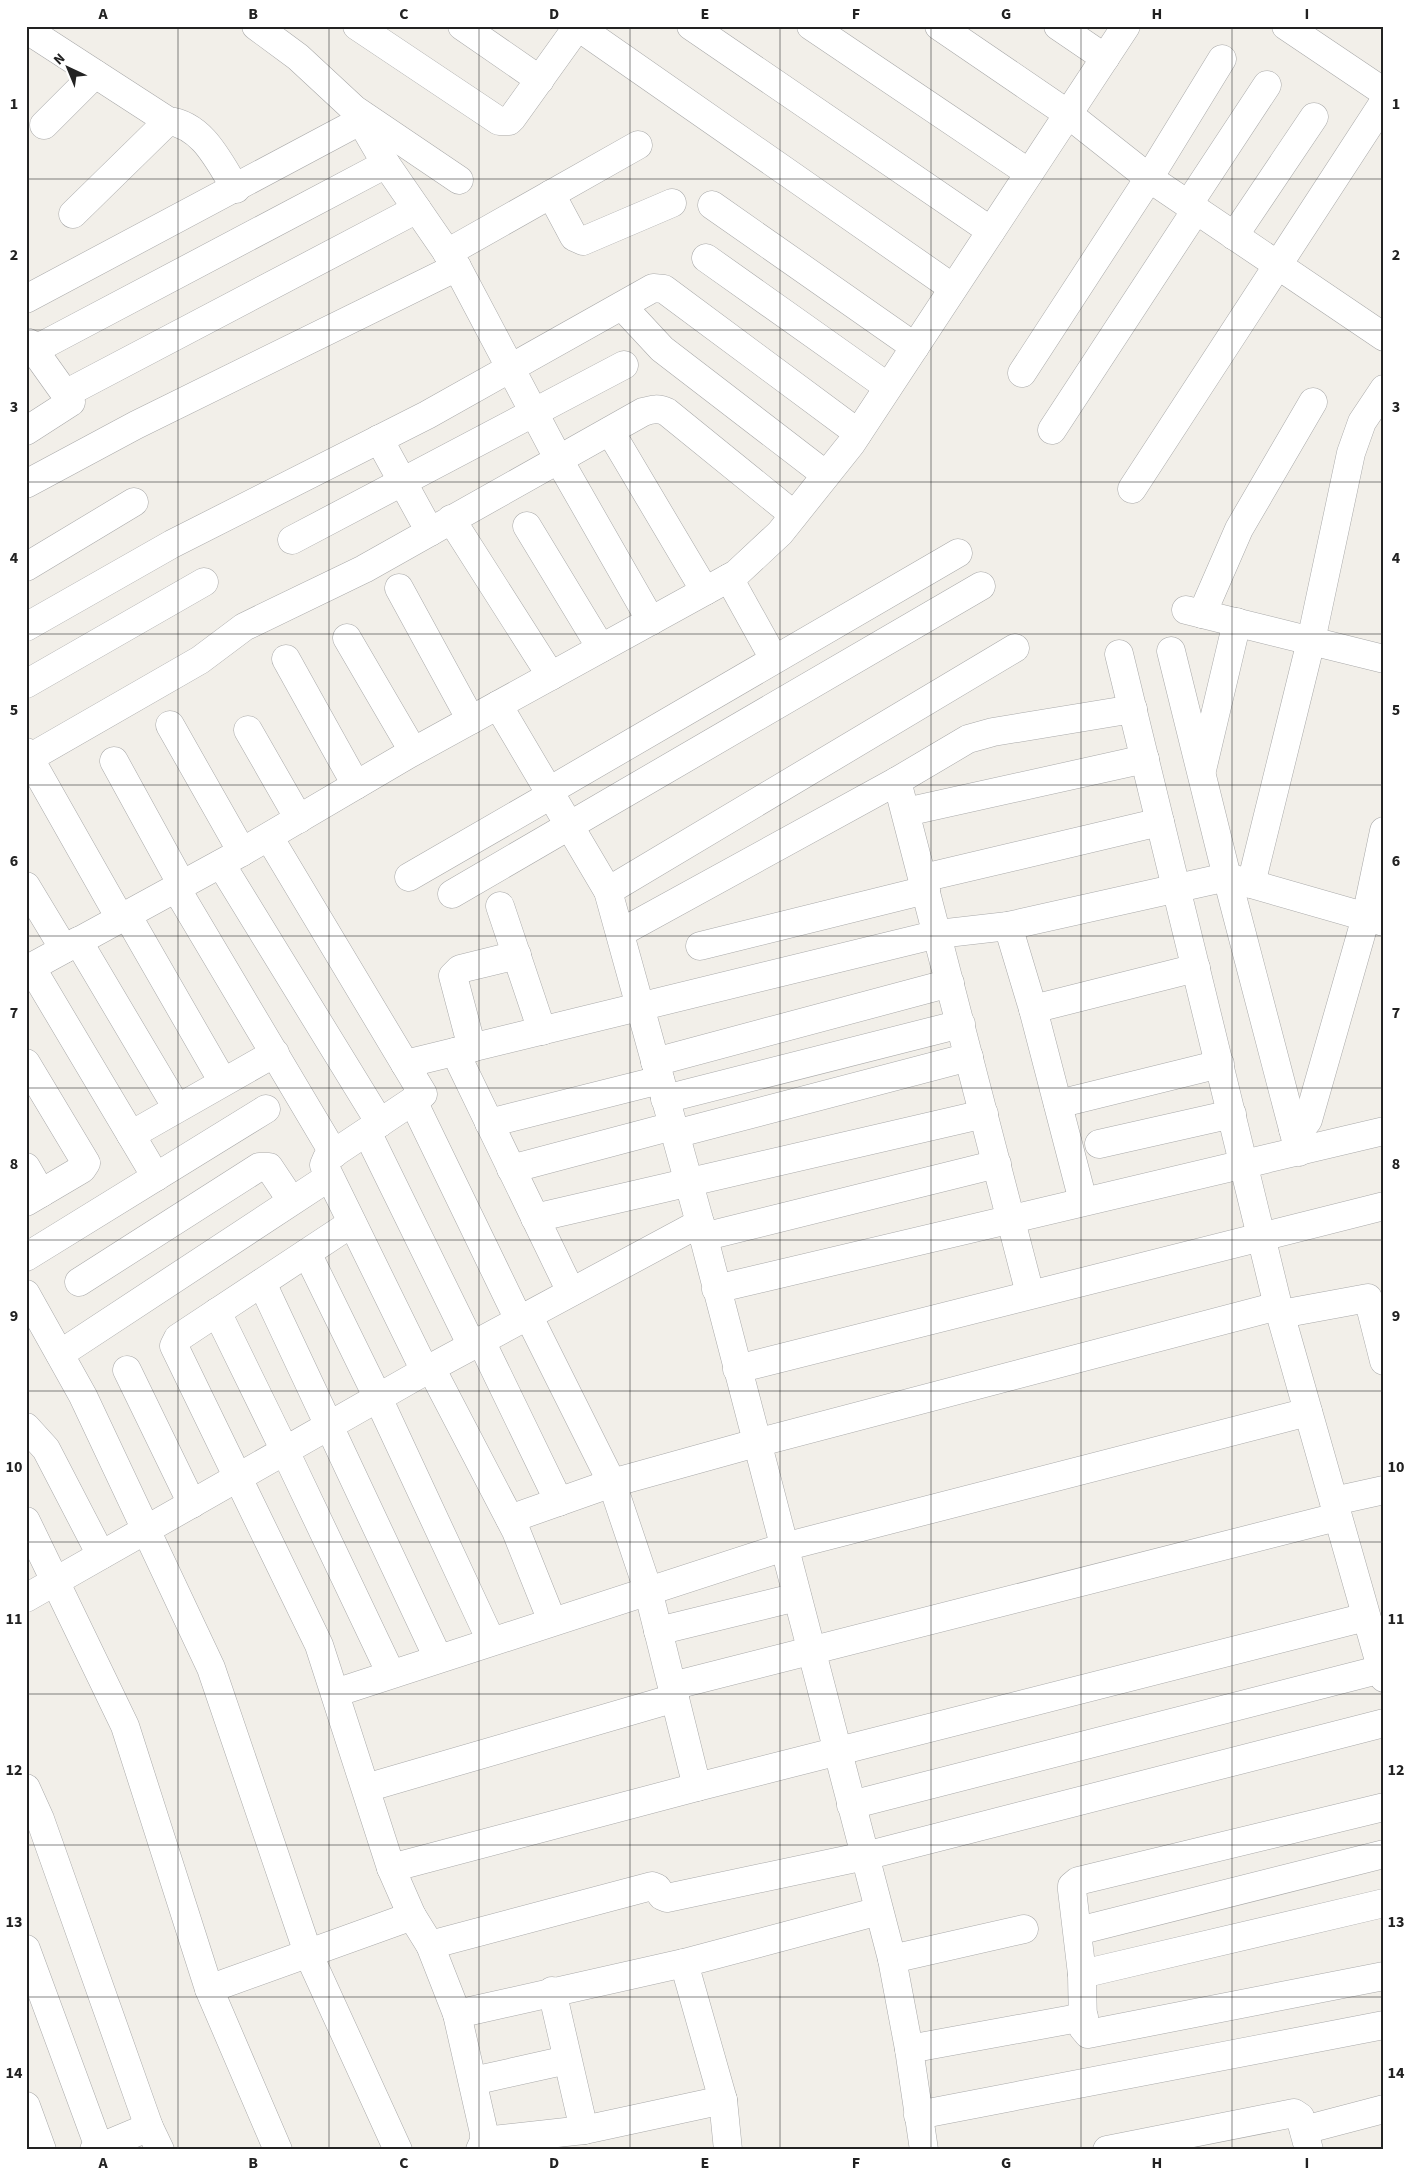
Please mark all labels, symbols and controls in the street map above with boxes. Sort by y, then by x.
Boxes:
text: A [97,3,108,25]
text: B [248,3,258,25]
text: C [399,3,409,25]
text: D [549,3,559,25]
text: E [701,3,709,25]
text: F [852,3,860,25]
text: G [1001,3,1011,25]
text: H [1152,3,1162,25]
text: I [1305,3,1309,25]
north arrow [42,42,92,92]
text: N [49,49,70,70]
text: 1 [10,93,18,115]
text: 1 [1392,93,1400,115]
text: 2 [10,244,18,266]
text: 2 [1392,244,1400,266]
text: 3 [10,396,18,418]
text: 3 [1392,396,1400,418]
text: 4 [10,547,19,569]
text: 4 [1392,547,1401,569]
text: 5 [10,699,18,721]
text: 5 [1392,699,1400,721]
text: 6 [10,850,18,872]
text: 6 [1392,850,1400,872]
text: 7 [10,1002,18,1024]
text: 7 [1392,1002,1400,1024]
text: 8 [10,1153,18,1175]
text: 8 [1392,1153,1400,1175]
text: 9 [10,1305,18,1327]
text: 9 [1392,1305,1400,1327]
text: 10 [6,1456,22,1478]
text: 10 [1388,1456,1404,1478]
text: 11 [6,1608,22,1630]
text: 11 [1388,1608,1404,1630]
text: 12 [6,1759,22,1781]
text: 12 [1388,1759,1404,1781]
text: 13 [6,1911,22,1933]
text: 13 [1388,1911,1404,1933]
text: 14 [6,2062,23,2084]
text: 14 [1388,2062,1405,2084]
text: A [97,2152,108,2174]
text: B [248,2152,258,2174]
text: C [399,2152,409,2174]
text: D [549,2152,559,2174]
text: E [701,2152,709,2174]
text: F [852,2152,860,2174]
text: G [1001,2152,1011,2174]
text: H [1152,2152,1162,2174]
text: I [1305,2152,1309,2174]

